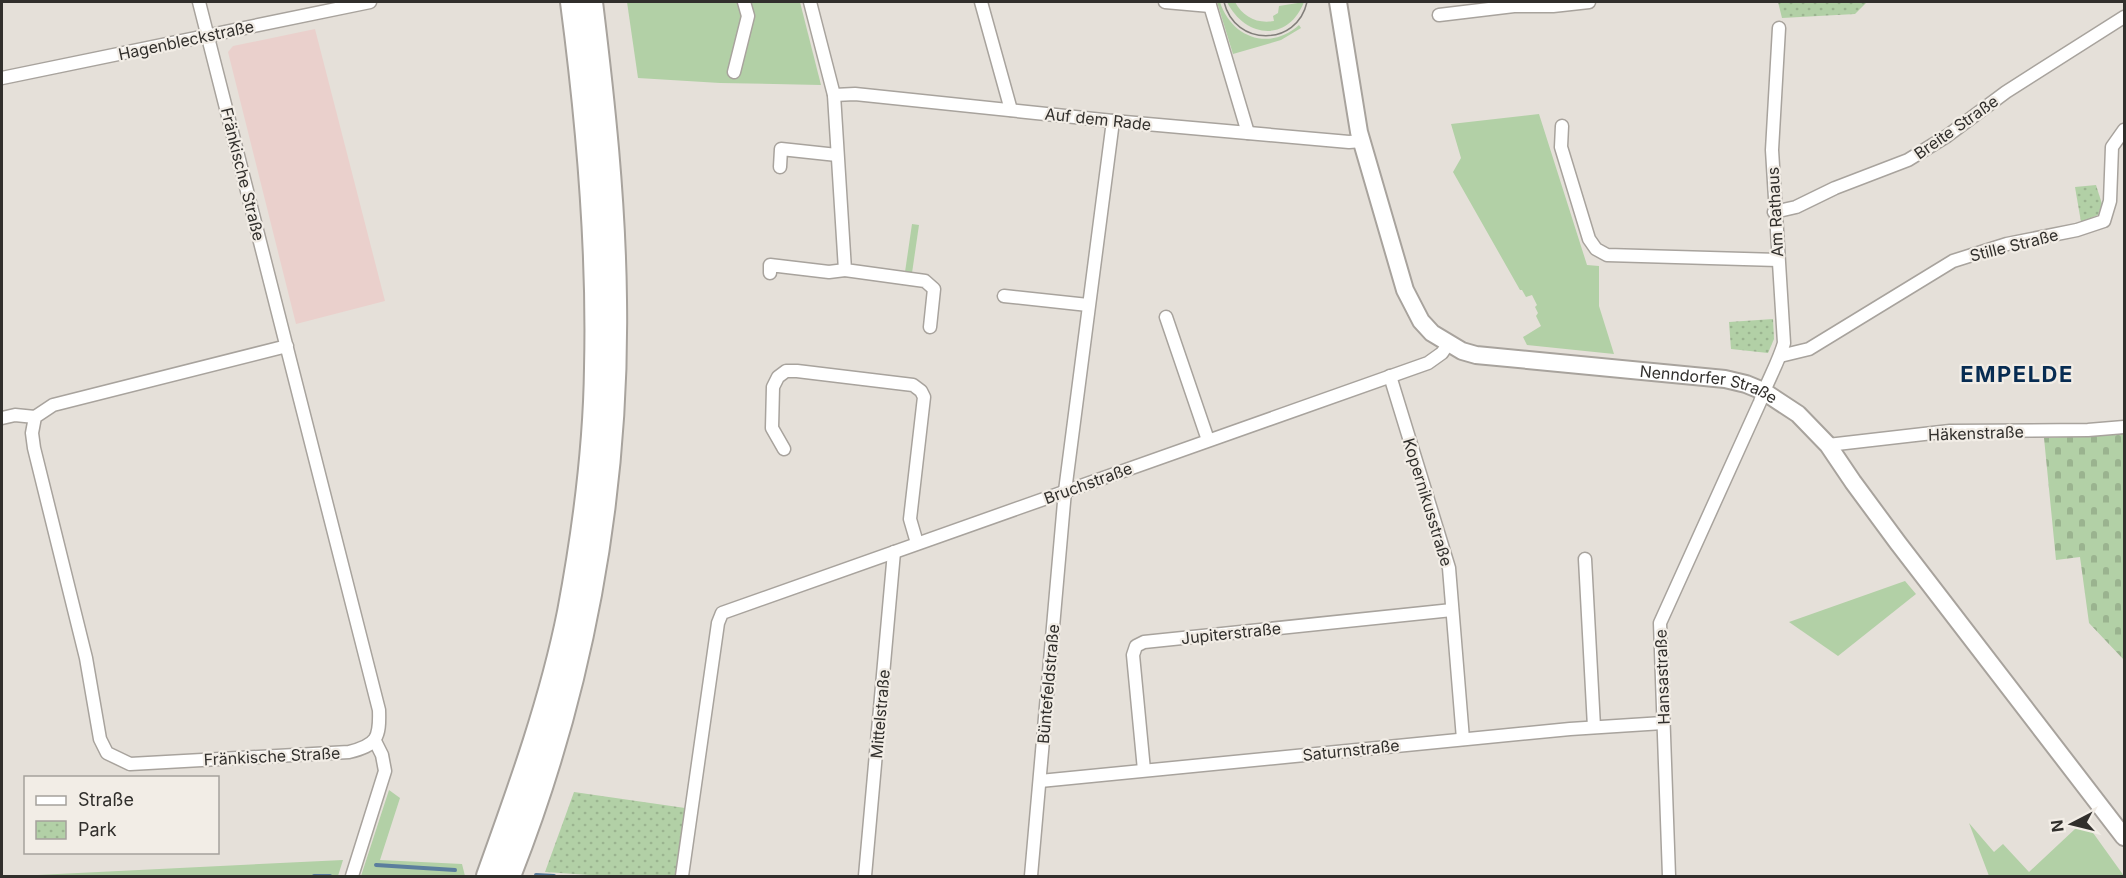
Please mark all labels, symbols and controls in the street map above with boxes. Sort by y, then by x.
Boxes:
street label: Hagenbleckstraße [116,16,256,64]
street label: Breite Straße [1910,91,2002,163]
street label: Auf dem Rade [1044,103,1152,135]
street label: Fränkische Straße [217,105,269,243]
street label: Am Rathaus [1763,166,1787,258]
street label: Stille Straße [1968,224,2060,266]
street label: Nenndorfer Straße [1639,361,1781,408]
district label: EMPELDE [1960,361,2074,387]
street label: Häkenstraße [1928,421,2024,445]
street label: Kopernikusstraße [1399,435,1457,569]
street label: Bruchstraße [1041,458,1135,508]
street label: Jupiterstraße [1180,618,1282,648]
street label: Büntefeldstraße [1033,623,1063,745]
street label: Hansastraße [1650,629,1674,725]
street label: Mittelstraße [866,669,894,759]
street label: Saturnstraße [1301,735,1401,765]
street label: Fränkische Straße [203,742,341,770]
legend [24,776,219,854]
text: Straße [78,789,134,810]
north arrow [2042,794,2102,854]
text: Park [78,819,117,840]
text: N [2046,819,2068,833]

